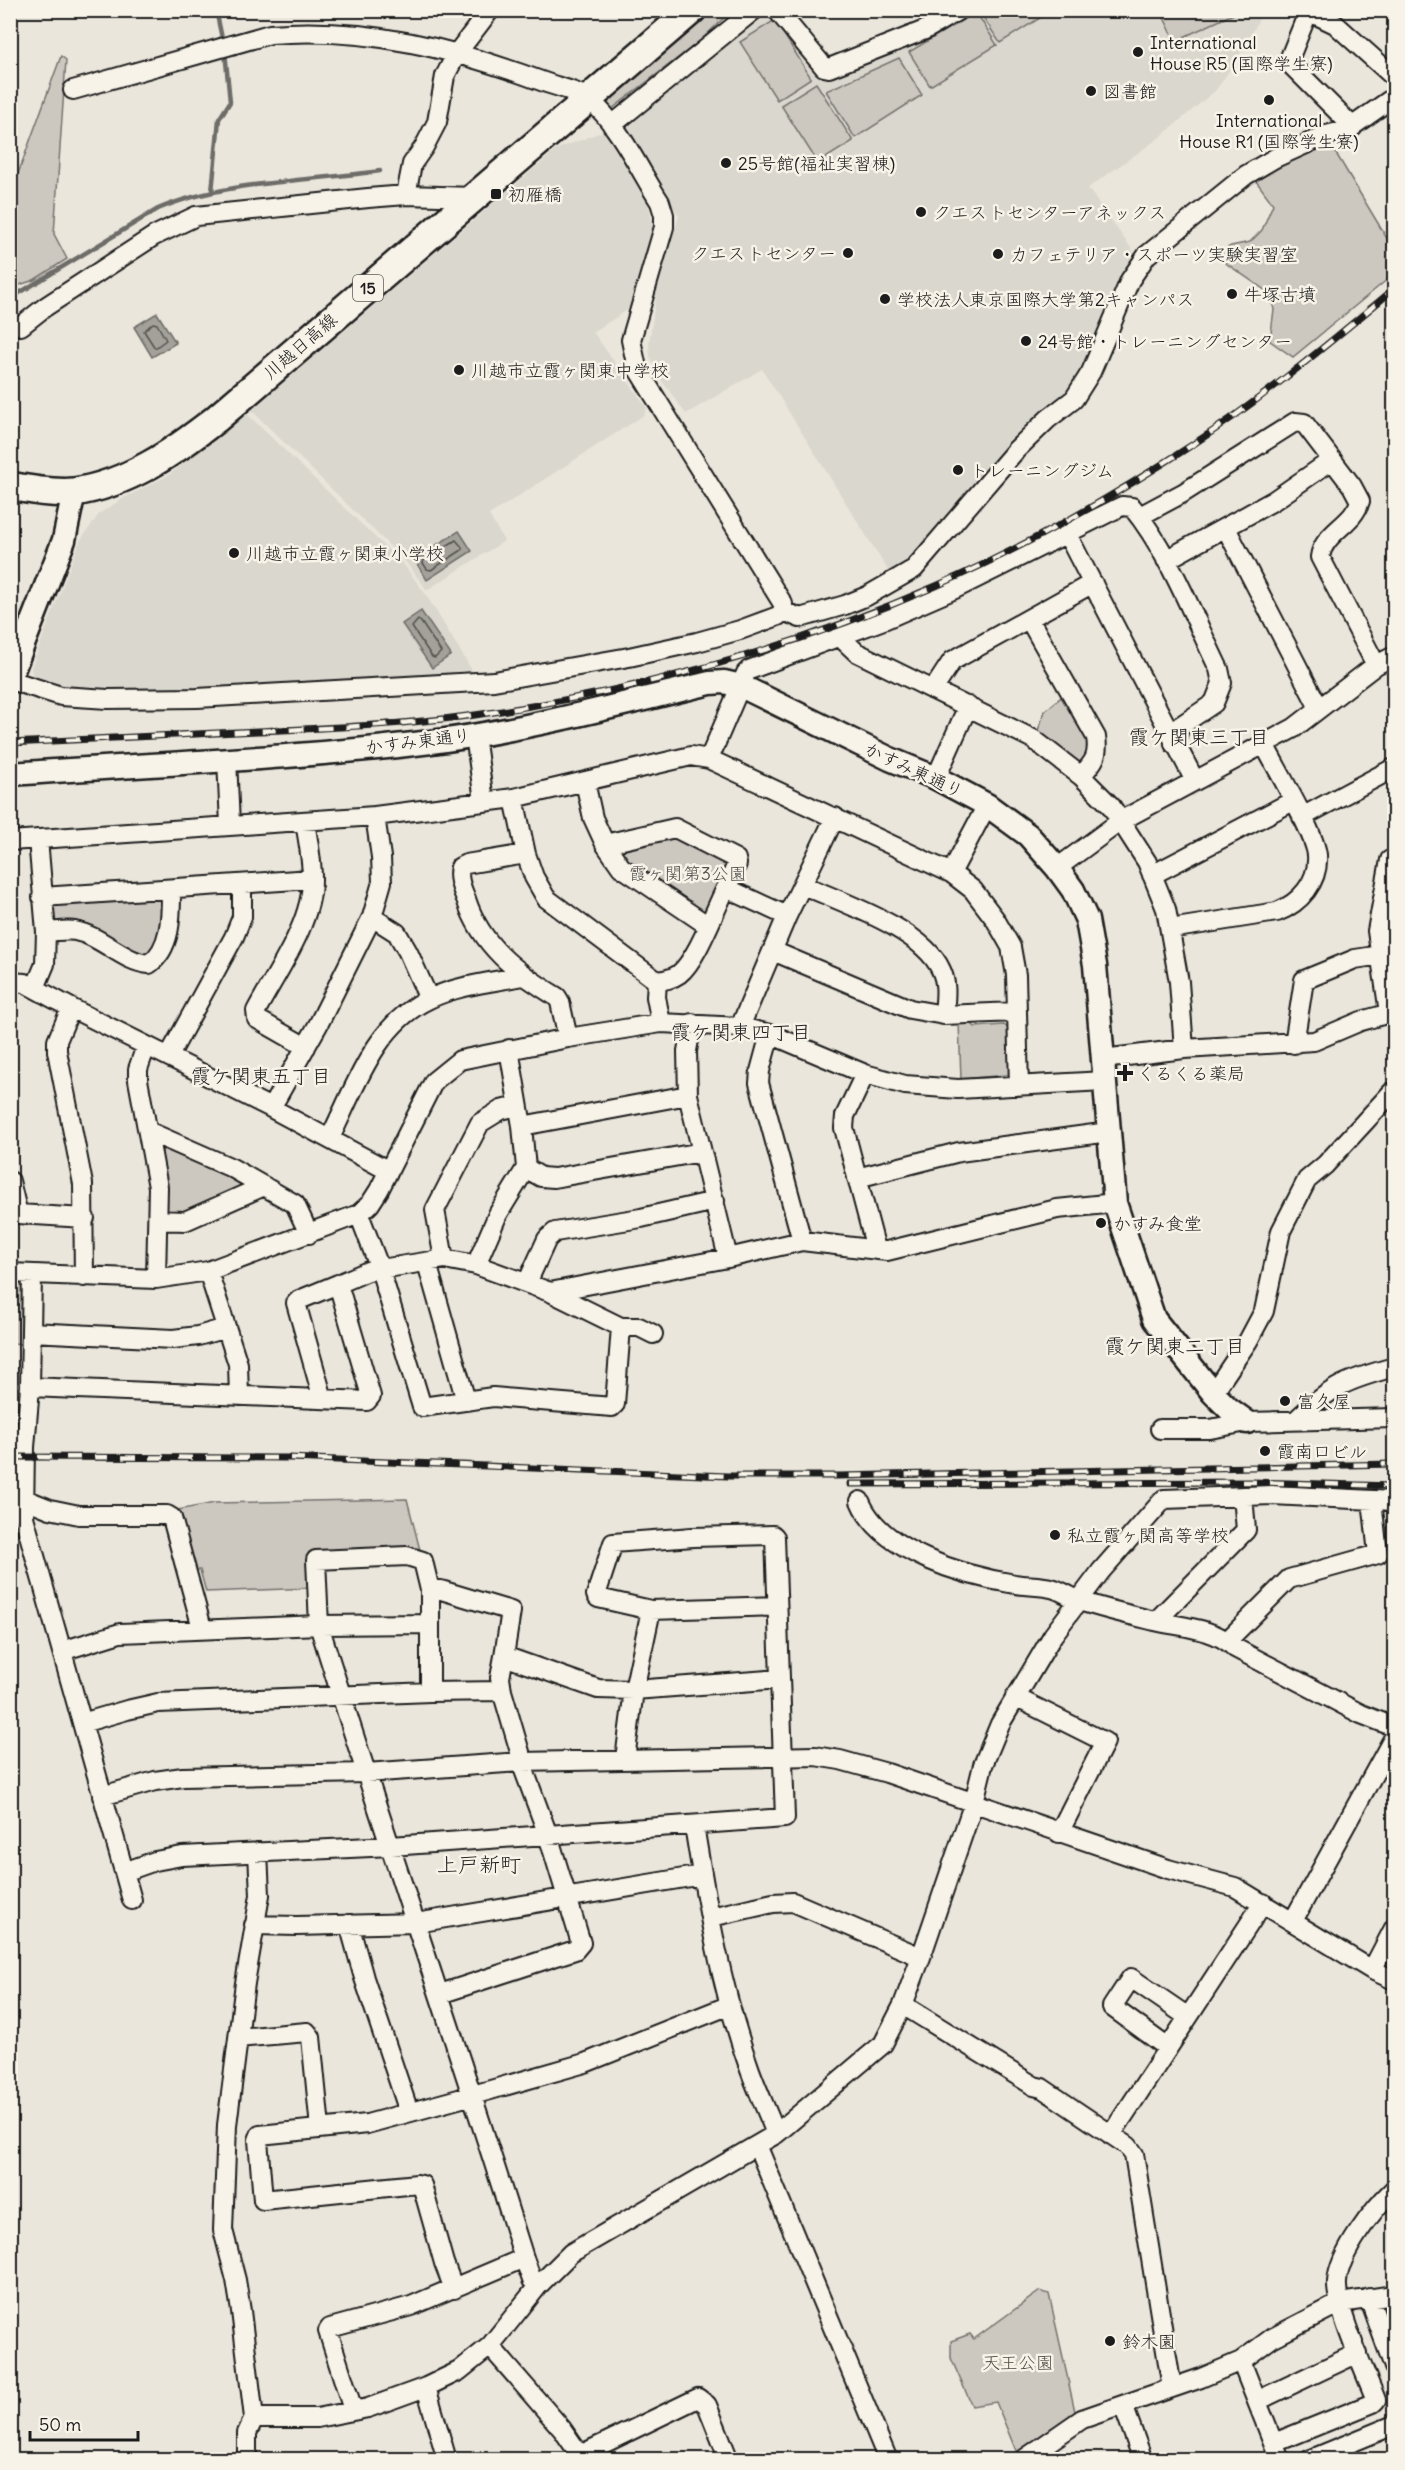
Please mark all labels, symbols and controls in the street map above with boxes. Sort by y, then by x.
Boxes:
place label: International House R5 (国際学生寮) [1150,31,1333,75]
marker: International House R5 (国際学生寮) [1131,45,1145,59]
place label: 図書館 [1103,80,1157,103]
marker: 図書館 [1084,84,1098,98]
marker: International House R1 (国際学生寮) [1262,93,1276,107]
place label: International House R1 (国際学生寮) [1179,109,1359,153]
place label: 25号館(福祉実習棟) [738,152,895,175]
marker: 25号館(福祉実習棟) [719,156,733,170]
place label: 初雁橋 [508,183,562,206]
marker: 初雁橋 [489,187,503,201]
place label: クエストセンターアネックス [933,201,1166,224]
marker: クエストセンターアネックス [914,205,928,219]
place label: クエストセンター [691,242,836,265]
place label: カフェテリア・スポーツ実験実習室 [1010,243,1298,266]
marker: クエストセンター [841,246,855,260]
marker: カフェテリア・スポーツ実験実習室 [991,247,1005,261]
road number: 15 [353,275,383,301]
place label: 牛塚古墳 [1244,283,1316,306]
marker: 牛塚古墳 [1225,287,1239,301]
place label: 学校法人東京国際大学第2キャンパス [897,288,1194,311]
marker: 学校法人東京国際大学第2キャンパス [878,292,892,306]
street label: 川越日高線 [258,308,342,384]
place label: 24号館・トレーニングセンター [1038,330,1292,353]
marker: 24号館・トレーニングセンター [1019,334,1033,348]
place label: 川越市立霞ヶ関東中学校 [471,359,669,382]
marker: 川越市立霞ヶ関東中学校 [452,363,466,377]
place label: トレーニングジム [970,459,1114,482]
marker: トレーニングジム [951,463,965,477]
place label: 川越市立霞ヶ関東小学校 [246,542,444,565]
marker: 川越市立霞ヶ関東小学校 [227,546,241,560]
street label: かすみ東通り [364,723,472,759]
district label: 霞ケ関東三丁目 [1129,724,1269,749]
street label: かすみ東通り [861,737,967,803]
park label: 霞ヶ関第3公園 [629,862,747,885]
district label: 霞ケ関東四丁目 [671,1019,811,1044]
place label: くるくる薬局 [1137,1062,1245,1085]
district label: 霞ケ関東五丁目 [191,1063,331,1088]
marker: くるくる薬局 [1118,1066,1132,1080]
place label: かすみ食堂 [1113,1212,1202,1235]
marker: かすみ食堂 [1094,1216,1108,1230]
district label: 霞ケ関東二丁目 [1105,1333,1245,1358]
place label: 富久屋 [1297,1390,1351,1413]
marker: 富久屋 [1278,1394,1292,1408]
place label: 霞南口ビル [1277,1440,1367,1463]
marker: 霞南口ビル [1258,1444,1272,1458]
place label: 私立霞ヶ関高等学校 [1067,1524,1229,1547]
marker: 私立霞ヶ関高等学校 [1048,1528,1062,1542]
district label: 上戸新町 [437,1851,521,1878]
place label: 鈴木園 [1122,2330,1176,2353]
marker: 鈴木園 [1103,2334,1117,2348]
park label: 天王公園 [982,2351,1054,2374]
scale bar [30,2404,138,2442]
text: 50 m [39,2413,81,2436]

